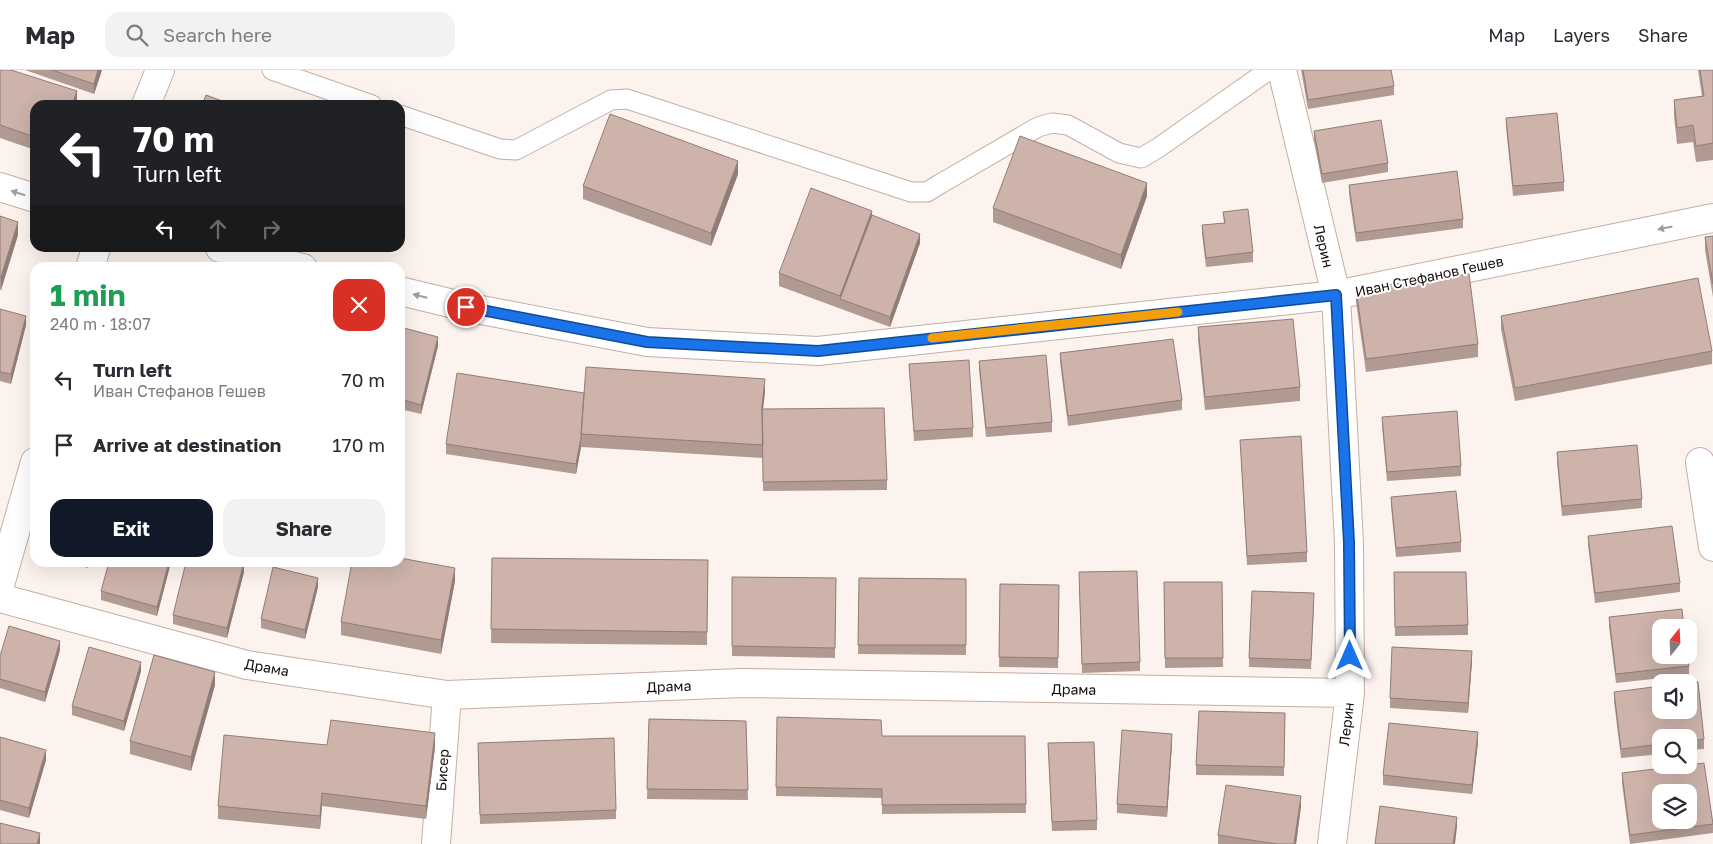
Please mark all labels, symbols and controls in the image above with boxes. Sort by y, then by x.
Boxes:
search box [105,12,455,57]
text: Map [25,20,75,49]
icon: search [123,21,151,49]
text: Search here [163,23,272,46]
text: Map [1488,24,1525,46]
text: Layers [1553,24,1610,46]
text: Share [1638,24,1688,46]
text: 70 m [133,118,214,160]
icon: left [50,120,115,185]
text: Turn left [133,160,222,187]
one-way arrow [10,188,25,196]
icon: left [151,215,179,243]
icon: ahead [204,215,232,243]
icon: right [257,215,285,243]
street label: Лерин [1311,223,1337,269]
one-way arrow [1658,224,1673,232]
street label: Иван Стефанов Гешев [1353,252,1505,300]
text: 1 min [50,277,126,313]
button: close [333,279,385,331]
pin [445,286,487,328]
one-way arrow [413,292,428,300]
icon: arrive [452,293,480,321]
text: 240 m · 18:07 [50,314,151,334]
text: Turn left [93,358,172,381]
icon: left [50,366,78,394]
text: 70 m [342,368,385,391]
text: Иван Стефанов Гешев [93,381,266,401]
icon: arrive [50,431,78,459]
text: Arrive at destination [93,433,281,456]
text: 170 m [332,433,385,456]
button: Exit [50,499,213,557]
button: Share [223,499,385,557]
north arrow [1652,619,1698,664]
map controls [1652,619,1697,829]
position arrow [1323,629,1375,681]
street label: Драма [243,655,291,679]
button: sound [1652,674,1697,719]
street label: Драма [646,677,692,695]
street label: Драма [1051,680,1097,698]
street label: Лерин [1335,701,1357,747]
button: search [1652,729,1697,774]
street label: Бисер [432,748,452,792]
button: layers [1652,784,1697,829]

